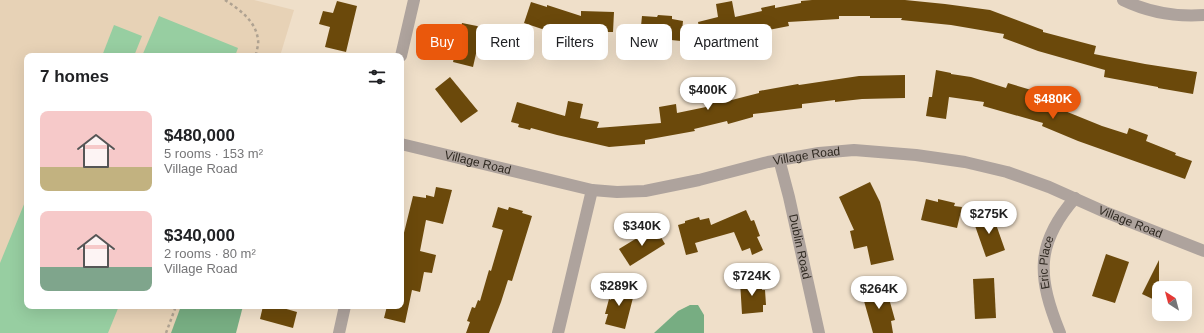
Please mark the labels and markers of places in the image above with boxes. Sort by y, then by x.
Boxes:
pin: $400K [680,77,736,111]
pin: $480K [1025,86,1081,120]
pin: $275K [961,201,1017,235]
pin: $340K [614,213,670,247]
pin: $724K [724,263,780,297]
pin: $289K [591,273,647,307]
pin: $264K [851,276,907,310]

